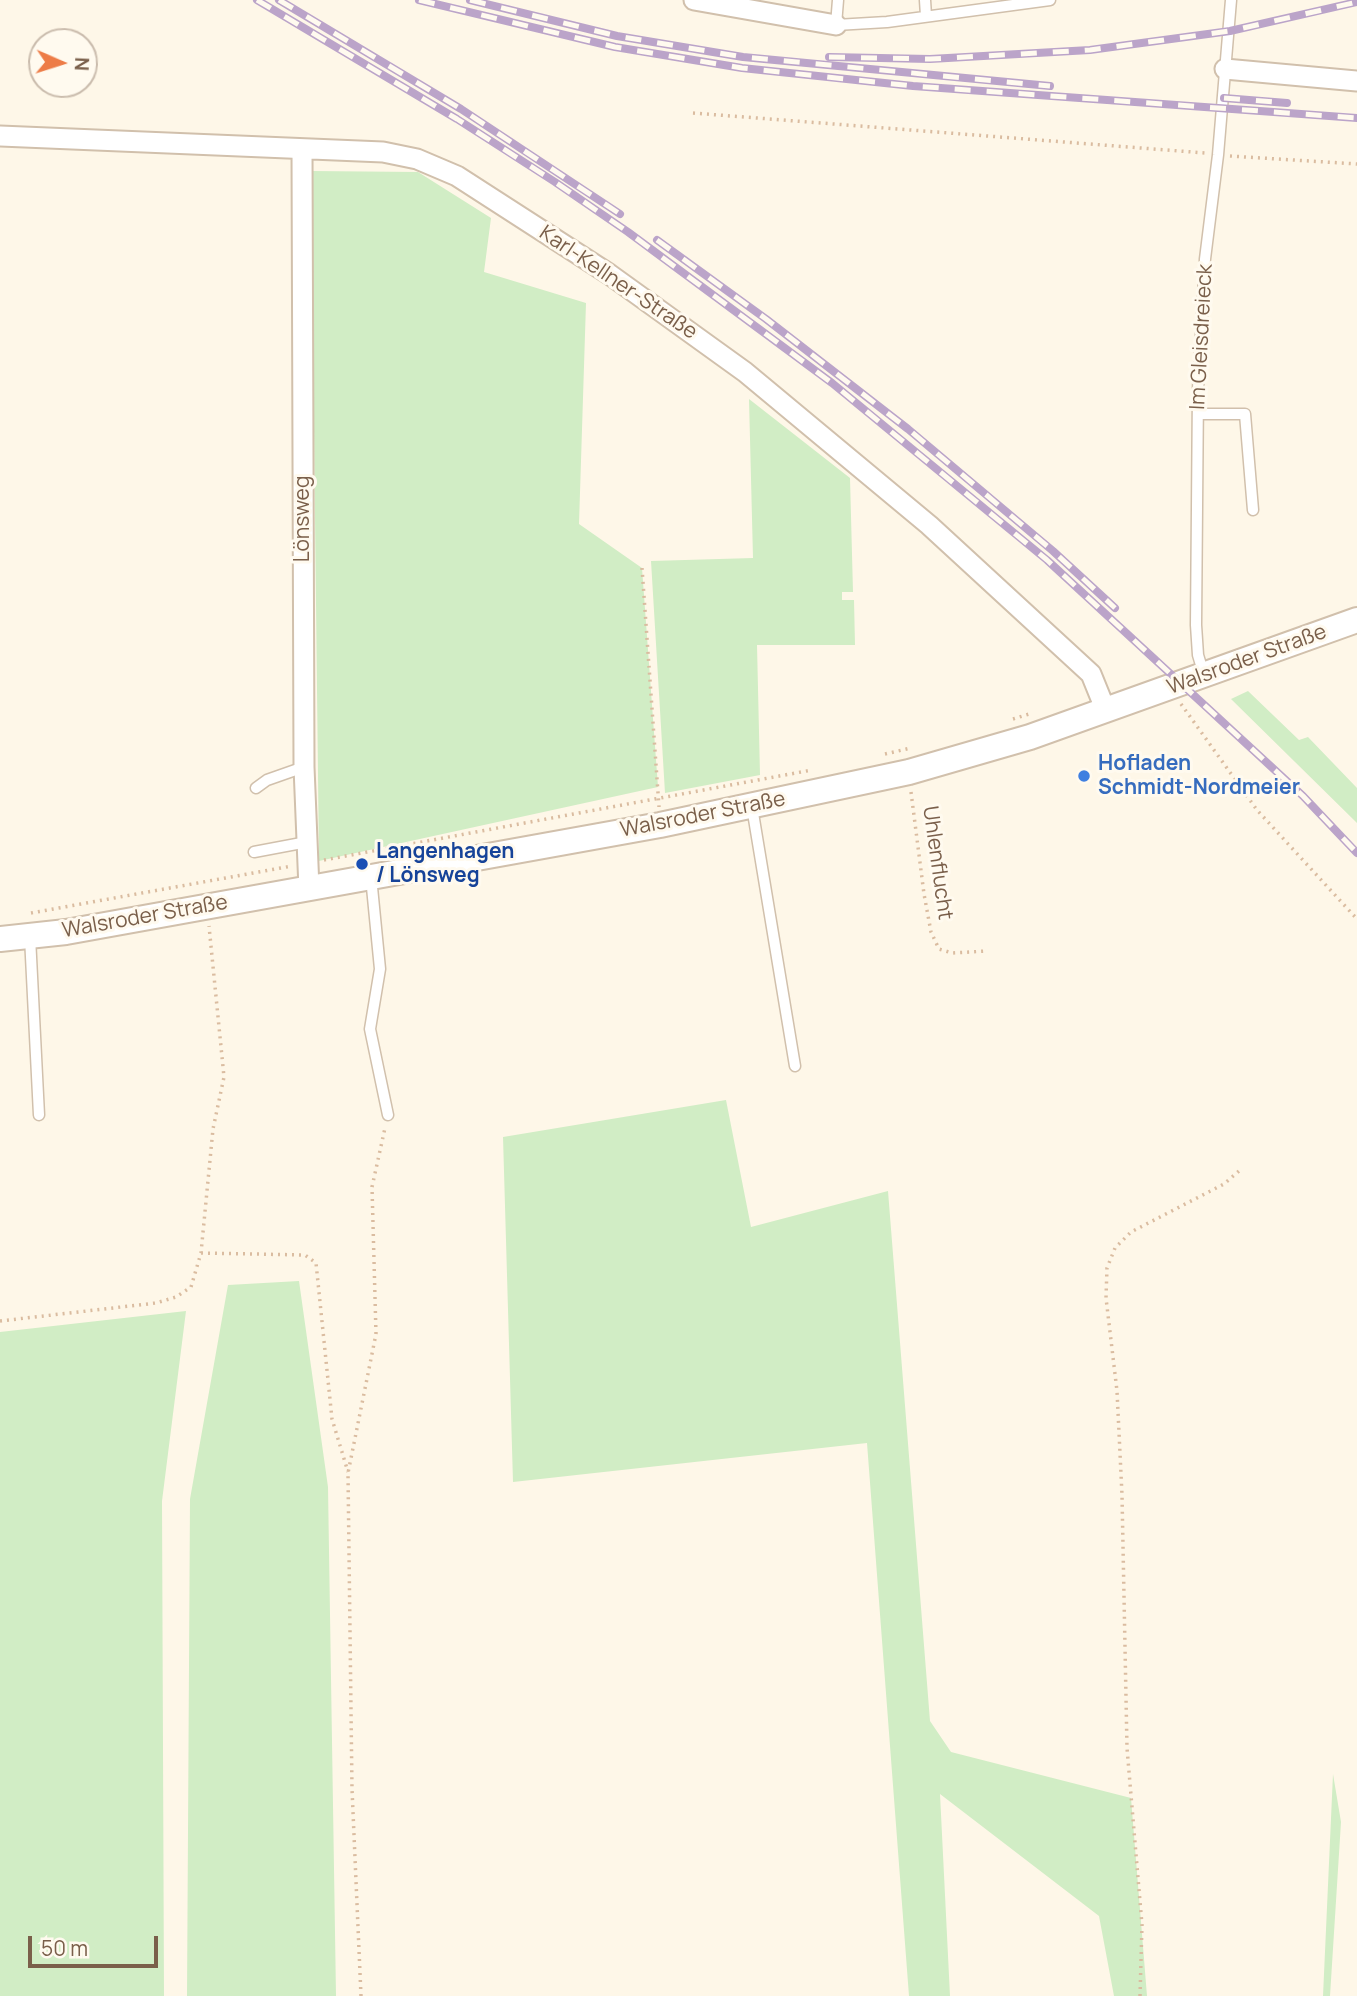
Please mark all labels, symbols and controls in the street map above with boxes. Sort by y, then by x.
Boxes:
north arrow [28,28,98,98]
text: N [69,56,95,71]
street label: Karl-Kellner-Straße [534,221,702,345]
street label: Im Gleisdreieck [1186,263,1218,411]
street label: Lönsweg [290,476,316,562]
street label: Walsroder Straße [1164,620,1330,700]
place label: Hofladen Schmidt-Nordmeier [1098,751,1300,801]
marker: Hofladen Schmidt-Nordmeier [1076,768,1092,784]
street label: Walsroder Straße [618,787,788,843]
street label: Uhlenflucht [917,804,957,922]
place label: Langenhagen / Lönsweg [376,839,514,889]
marker: Langenhagen / Lönsweg [354,856,370,872]
street label: Walsroder Straße [60,890,230,944]
scale bar [32,1923,161,1967]
text: 50 m [41,1934,88,1962]

